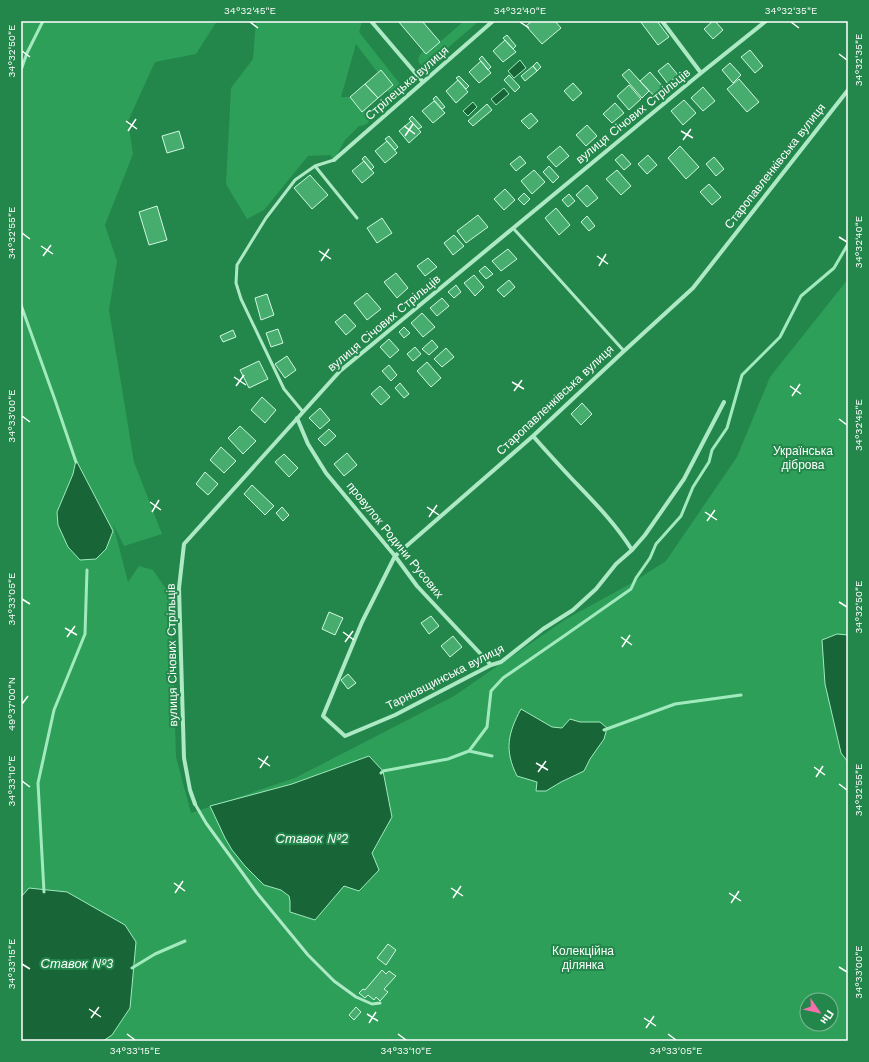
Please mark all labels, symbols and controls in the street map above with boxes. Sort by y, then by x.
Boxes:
text: 34°32'45"E [224,5,276,16]
text: 34°32'40"E [494,5,546,16]
text: 34°32'35"E [765,5,817,16]
text: 34°32'50"E [6,25,17,78]
text: 34°32'35"E [853,34,864,86]
street label: Стрілецька вулиця [363,43,451,123]
street label: вулиця Січових Стрільців [573,66,693,166]
street label: Старопавленківська вулиця [722,101,828,231]
text: 34°32'55"E [6,207,17,259]
text: 34°32'40"E [853,216,864,268]
street label: вулиця Січових Стрільців [325,272,443,374]
street label: Старопавленківська вулиця [493,342,617,458]
text: 34°33'00"E [6,389,17,443]
text: 34°32'45"E [853,399,864,451]
park label: Українська діброва [773,444,833,472]
street label: провулок Родини Русових [344,479,446,601]
text: 34°33'05"E [6,573,17,626]
text: 34°32'50"E [853,581,864,634]
street label: вулиця Січових Стрільців [164,583,180,727]
street label: Тарновщинська вулиця [384,641,506,713]
text: 49°37'00"N [6,677,17,731]
text: 34°33'10"E [6,755,17,807]
text: 34°32'55"E [853,764,864,816]
water label: Ставок №2 [276,831,348,846]
text: 34°33'15"E [6,939,17,989]
park label: Колекційна ділянка [552,944,614,972]
text: 34°33'00"E [853,945,864,999]
water label: Ставок №3 [41,956,113,971]
north arrow [799,992,839,1032]
text: Пн [817,1008,836,1027]
text: 34°33'15"E [110,1045,160,1056]
text: 34°33'10"E [380,1045,432,1056]
text: 34°33'05"E [650,1045,703,1056]

